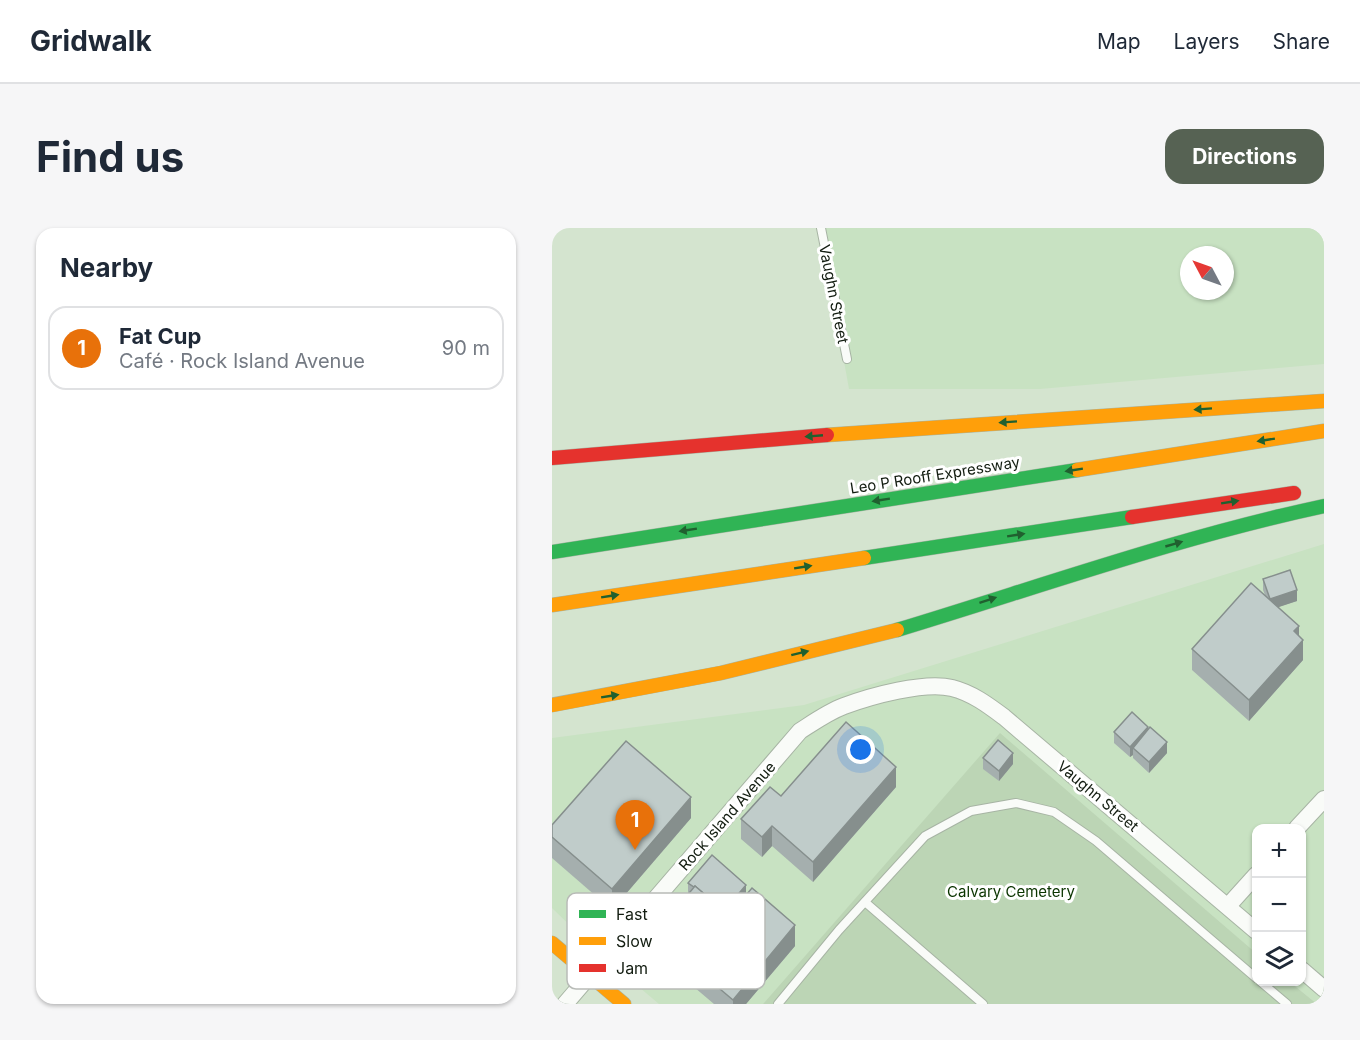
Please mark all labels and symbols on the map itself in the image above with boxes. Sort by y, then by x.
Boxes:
street label: Vaughn Street [815,243,853,345]
north arrow [1180,246,1234,300]
one-way arrow [1193,404,1212,414]
one-way arrow [999,417,1018,427]
one-way arrow [804,431,823,440]
one-way arrow [1257,436,1276,445]
street label: Leo P Rooff Expressway [849,452,1022,498]
one-way arrow [1064,466,1083,475]
one-way arrow [871,496,890,505]
one-way arrow [1220,498,1239,507]
one-way arrow [679,526,698,535]
one-way arrow [1007,530,1026,539]
one-way arrow [1165,538,1183,548]
one-way arrow [793,562,812,571]
one-way arrow [600,591,619,600]
one-way arrow [979,595,997,605]
one-way arrow [791,648,809,658]
one-way arrow [600,691,619,700]
your location [846,735,875,764]
street label: Vaughn Street [1053,756,1143,836]
street label: Rock Island Avenue [674,758,780,874]
pin: 1 [616,800,655,850]
park label: Calvary Cemetery [947,882,1075,901]
legend [567,893,765,989]
text: Fast [616,904,648,924]
text: Slow [616,931,653,951]
text: Jam [616,958,648,978]

